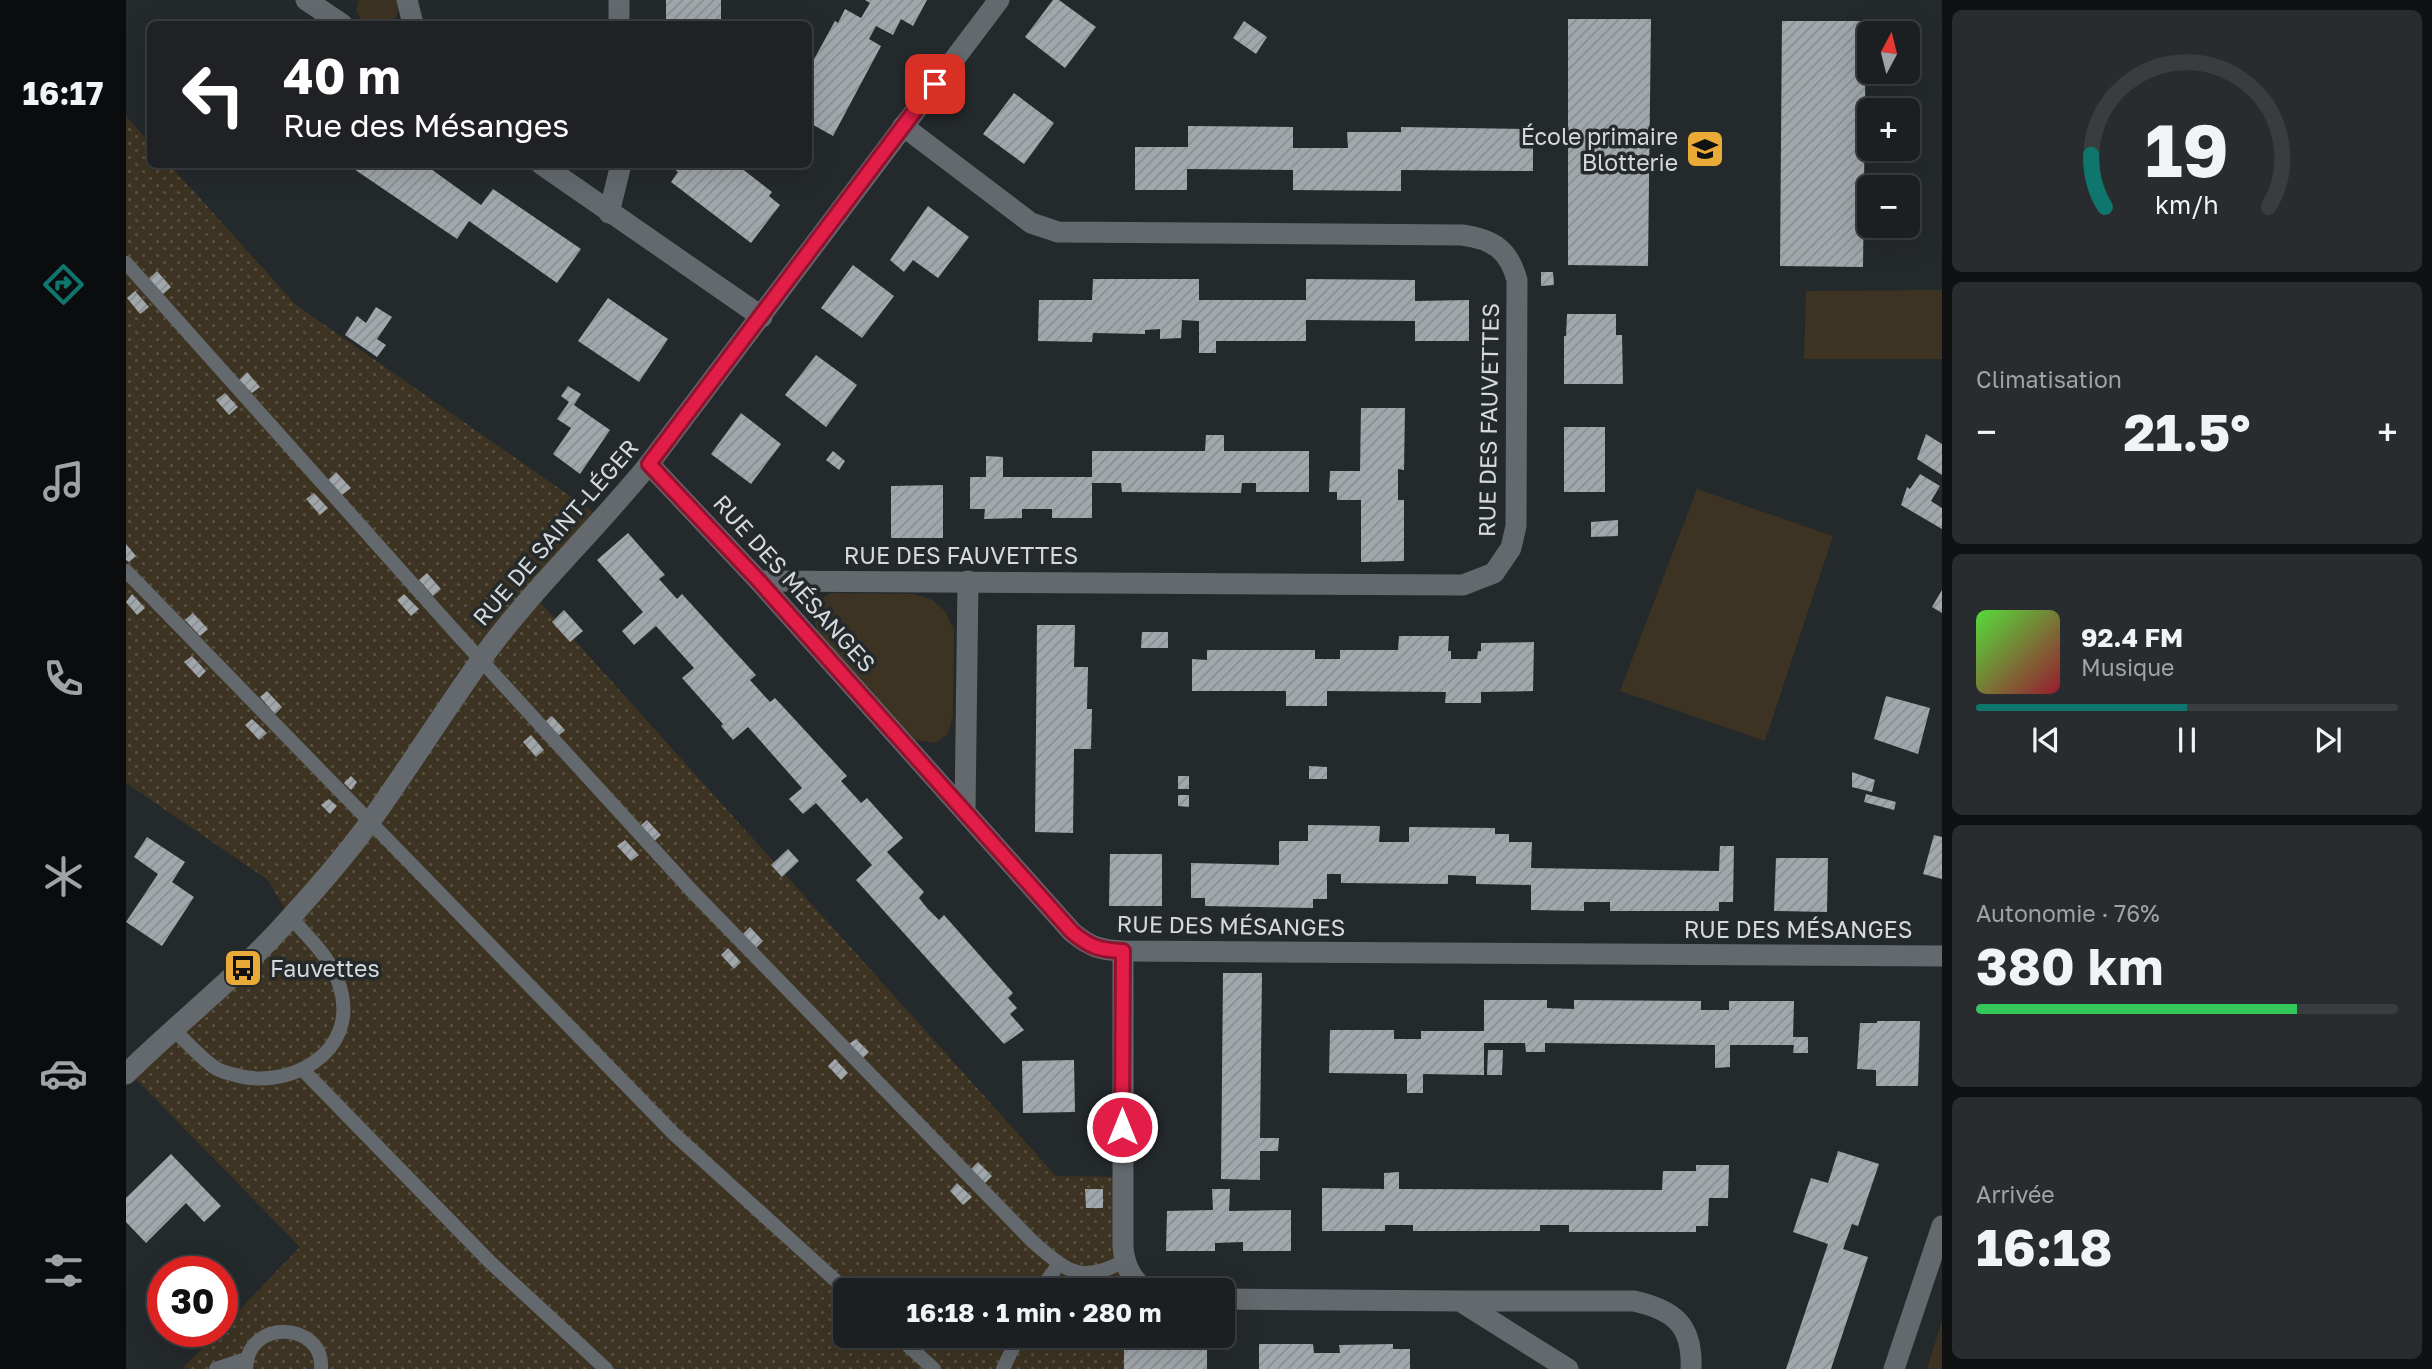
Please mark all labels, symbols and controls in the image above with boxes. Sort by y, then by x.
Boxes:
north arrow [1857,21,1920,84]
map controls [1857,21,1920,238]
text: 40 m [283,46,401,105]
icon: left [168,49,259,140]
pin [905,54,965,114]
icon: arrive [916,65,954,103]
text: 16:17 [23,74,103,112]
button: + [1857,98,1920,161]
text: Rue des Mésanges [283,106,569,144]
text: 19 [2145,106,2229,193]
place label: École primaire Blotterie [1521,122,1678,176]
school or university icon: École primaire Blotterie [1684,128,1726,170]
button: − [1857,175,1920,238]
text: km/h [2155,189,2219,220]
icon: directions [39,260,88,309]
street label: RUE DES FAUVETTES [1472,303,1504,537]
text: Climatisation [1976,365,2122,393]
text: 21.5° [2123,400,2251,462]
text: − [1976,409,1997,454]
text: + [2377,409,2398,454]
street label: RUE DE SAINT-LÉGER [466,433,644,631]
icon: music [39,457,88,506]
street label: RUE DES MÉSANGES [708,489,882,677]
street label: RUE DES FAUVETTES [844,541,1078,569]
text: 92.4 FM [2081,622,2183,653]
text: Musique [2081,653,2174,681]
icon: phone [39,654,88,703]
icon: previous [2027,721,2065,759]
icon: pause [2168,721,2206,759]
icon: next [2309,721,2347,759]
icon: climate [39,852,88,901]
text: Autonomie · 76% [1976,899,2160,927]
street label: RUE DES MÉSANGES [1116,909,1346,941]
street label: RUE DES MÉSANGES [1684,915,1912,943]
text: 380 km [1976,934,2163,996]
bus stop icon: Fauvettes [222,947,264,989]
place label: Fauvettes [270,954,380,982]
icon: car [39,1049,88,1098]
position arrow [1085,1090,1159,1164]
text: Arrivée [1976,1180,2055,1208]
text: 16:18 [1976,1215,2113,1277]
icon: filters [39,1246,88,1295]
speed limit sign: 30 [147,1256,238,1347]
text: 16:18 · 1 min · 280 m [906,1297,1162,1328]

